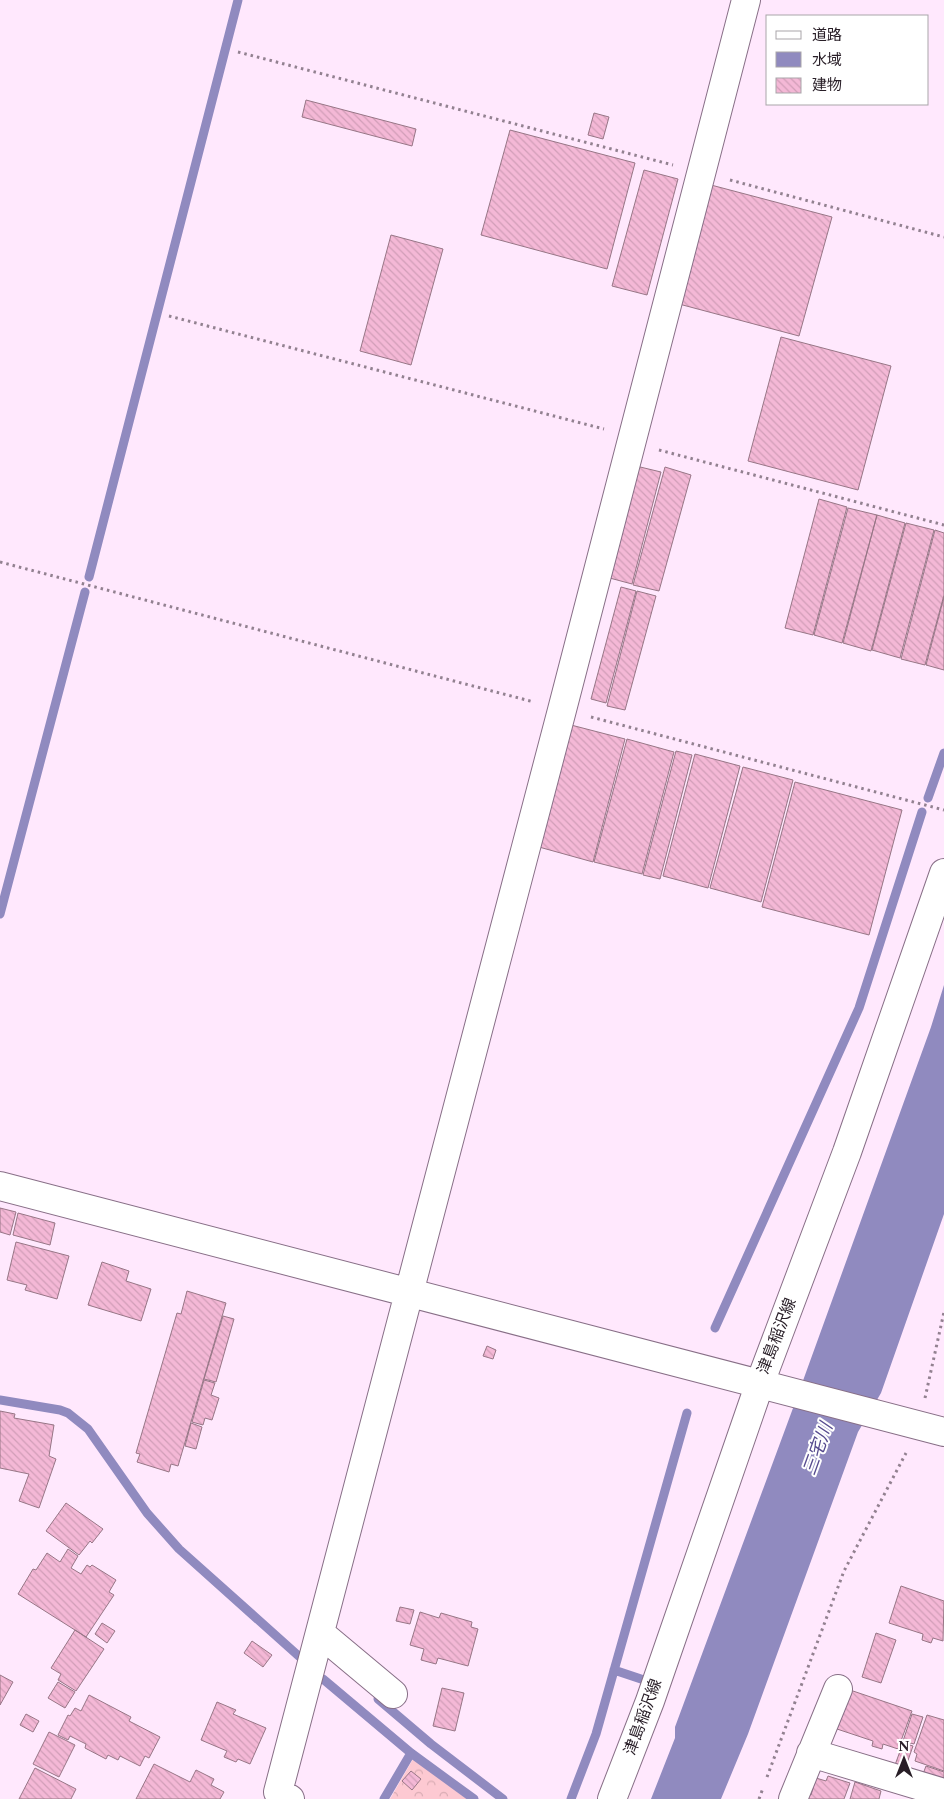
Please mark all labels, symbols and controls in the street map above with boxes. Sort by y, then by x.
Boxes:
legend [766,15,929,105]
text: 道路 [812,24,842,47]
text: 水域 [812,49,842,72]
text: 建物 [812,74,842,97]
street label: 津島稲沢線 [751,1294,803,1378]
water label: 三宅川 [796,1417,841,1479]
street label: 津島稲沢線 [618,1675,668,1759]
north arrow [879,1734,929,1784]
text: N [898,1736,910,1757]

